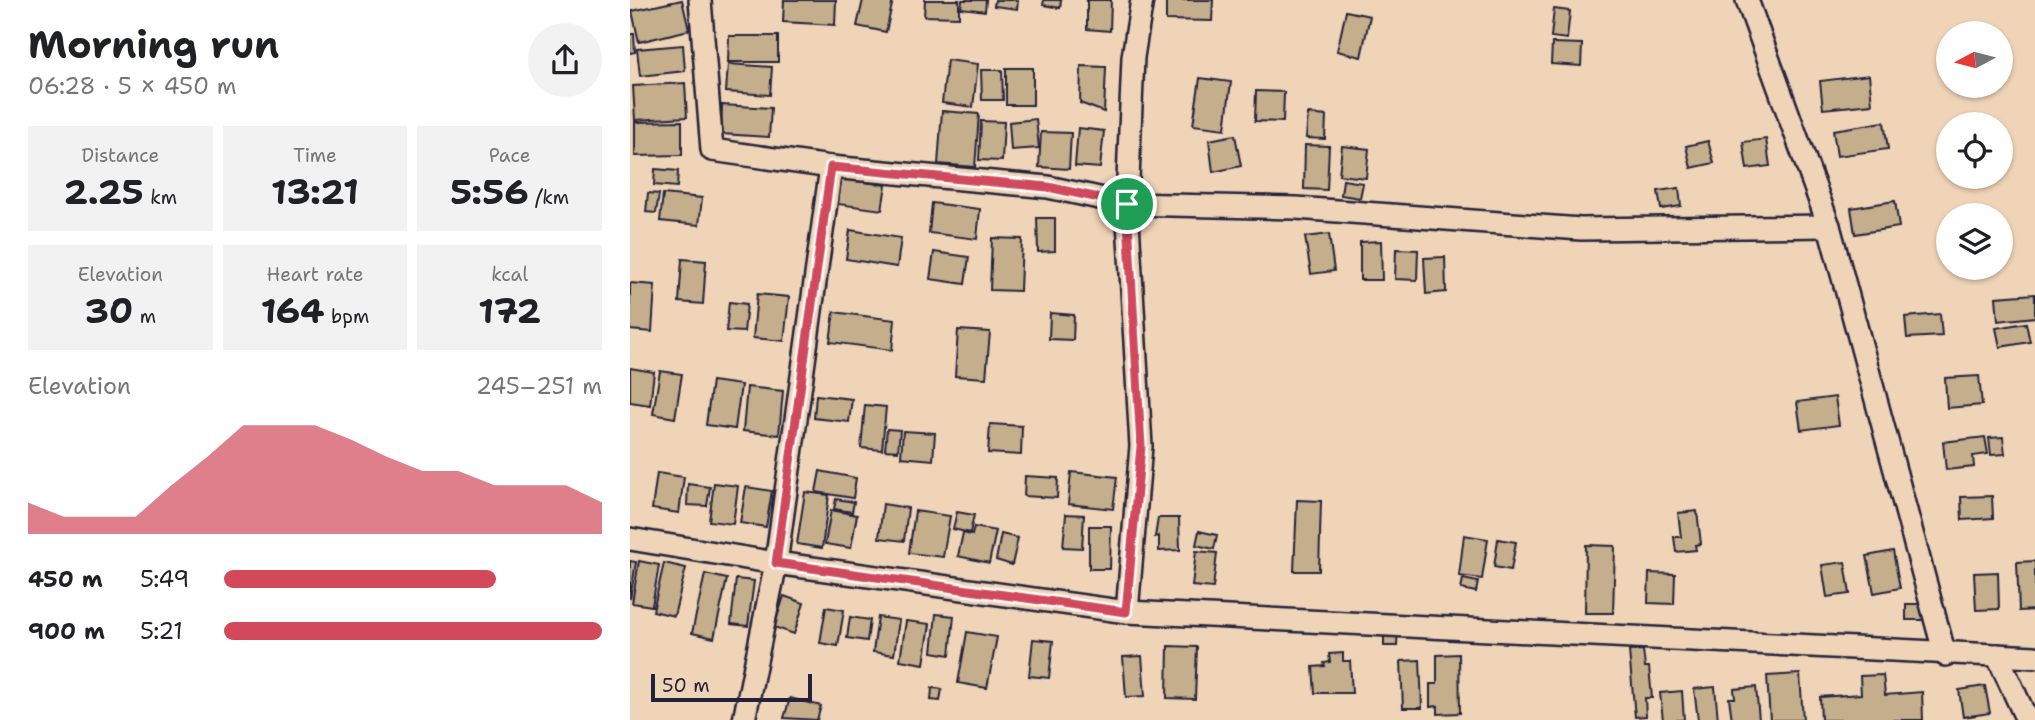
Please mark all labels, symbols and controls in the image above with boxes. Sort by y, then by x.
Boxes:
text: Morning run [28,19,279,70]
north arrow [1936,21,2012,98]
map controls [1936,21,2013,280]
button: share [528,23,602,97]
text: 06:28 · 5 × 450 m [28,71,237,101]
button: locate [1936,112,2013,189]
text: Distance [81,143,159,168]
text: Time [293,143,337,168]
text: Pace [489,143,531,168]
text: 2.25 [64,168,144,215]
text: 13:21 [271,168,359,215]
text: 5:56 [450,168,529,215]
pin [1097,174,1157,234]
text: km [144,185,177,210]
text: /km [529,185,569,210]
icon: arrive [1108,185,1146,223]
button: layers [1936,203,2013,280]
text: Elevation [78,262,163,287]
text: Heart rate [267,262,363,287]
text: kcal [491,262,528,287]
text: 30 [84,287,133,334]
text: 164 [261,287,325,334]
text: 172 [478,287,541,334]
text: m [133,304,156,329]
text: bpm [325,304,369,329]
text: Elevation [28,371,131,401]
text: 245–251 m [476,371,602,401]
text: 450 m [28,564,103,594]
text: 5:49 [140,564,189,594]
text: 900 m [28,616,105,646]
text: 5:21 [140,616,183,646]
scale bar [651,671,812,703]
text: 50 m [662,673,710,698]

